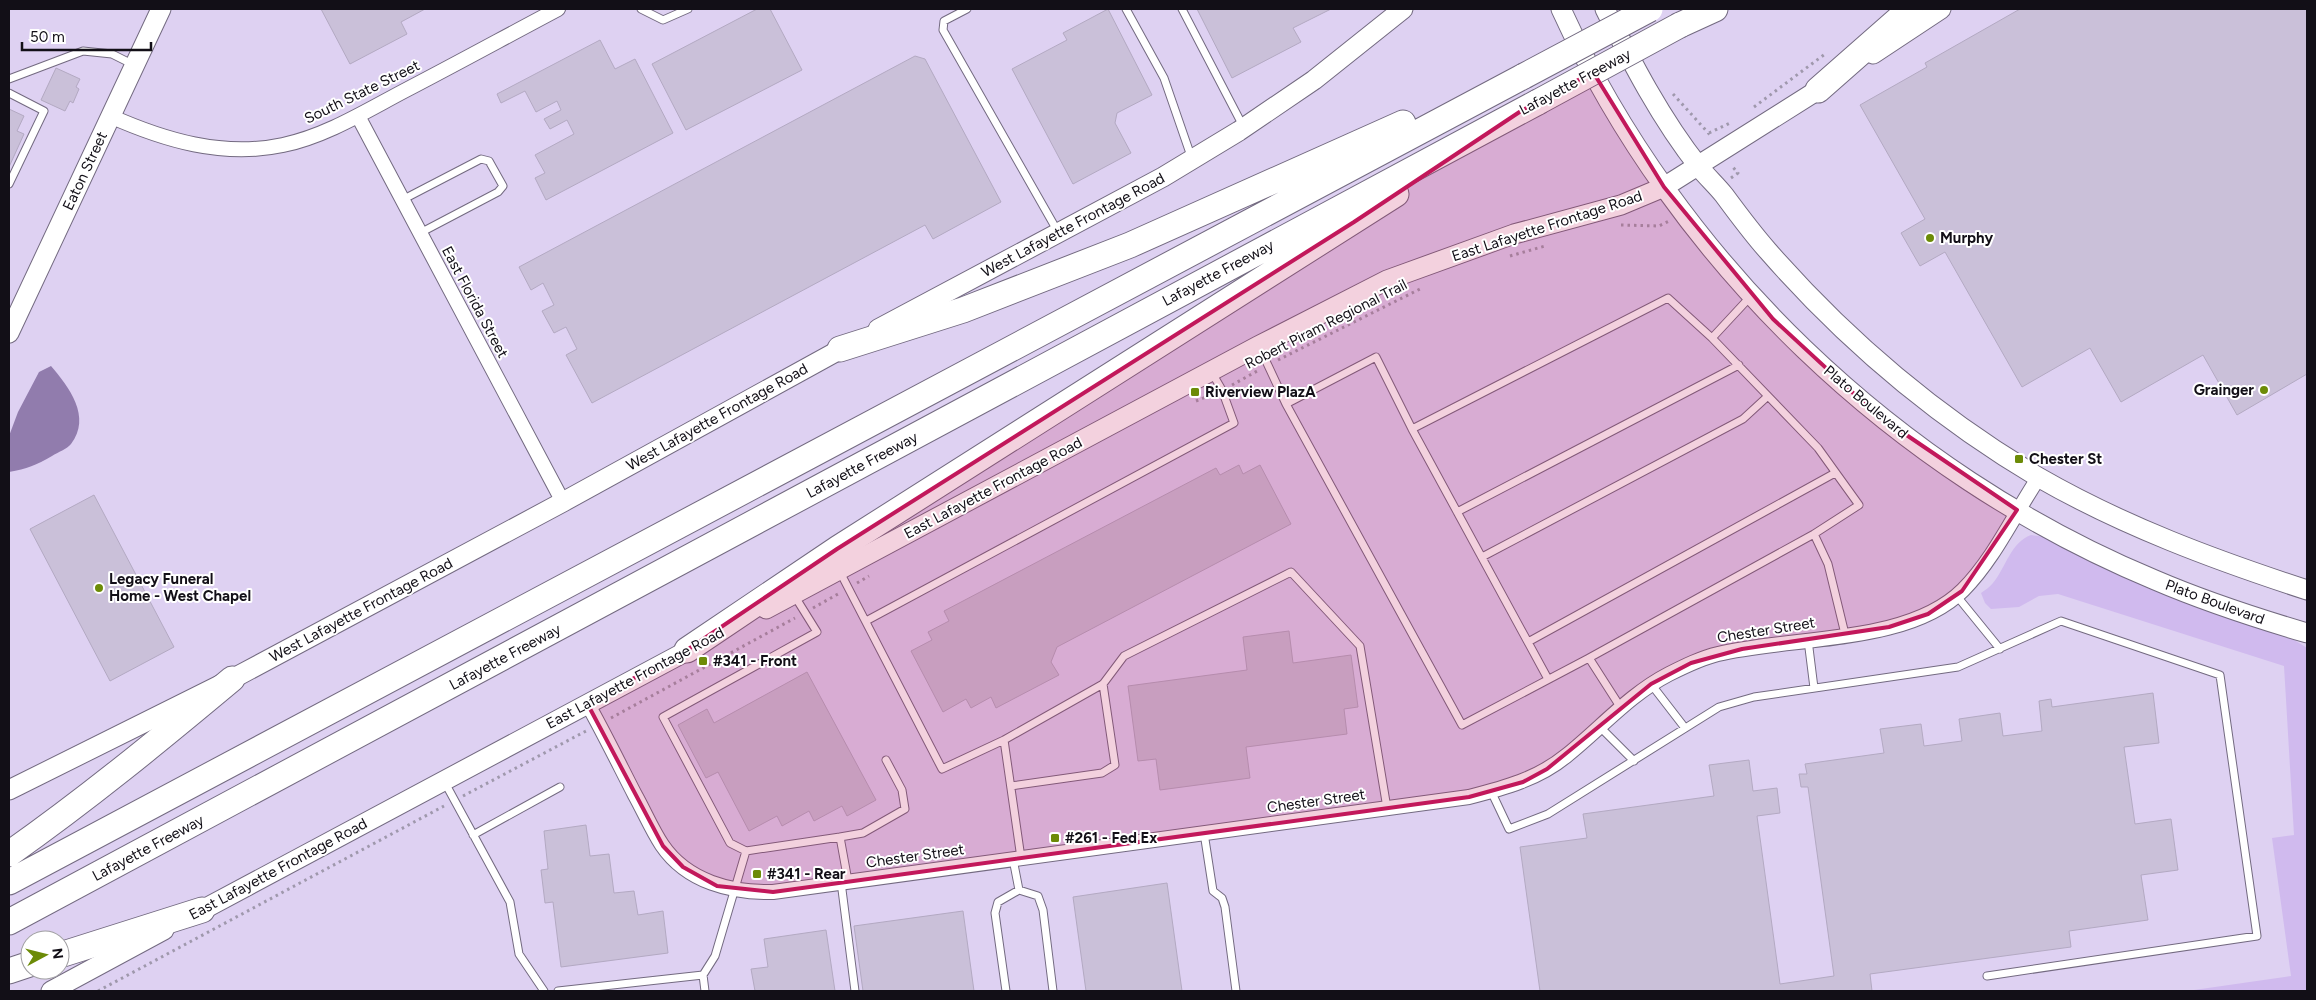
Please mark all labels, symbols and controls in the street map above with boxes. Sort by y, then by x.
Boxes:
scale bar [22,20,151,52]
text: 50 m [30,28,65,46]
street label: Lafayette Freeway [1516,45,1634,119]
street label: South State Street [301,56,423,128]
street label: Eaton Street [59,128,111,213]
street label: West Lafayette Frontage Road [978,169,1168,281]
street label: East Lafayette Frontage Road [1450,187,1644,265]
place label: Murphy [1940,229,1993,247]
marker: Murphy [1924,232,1936,244]
street label: Lafayette Freeway [1159,236,1277,310]
street label: East Florida Street [438,243,512,361]
street label: Robert Piram Regional Trail [1242,275,1410,373]
street label: West Lafayette Frontage Road [623,360,811,474]
street label: Plato Boulevard [1820,362,1912,442]
place label: Grainger [2194,381,2254,399]
place label: Riverview PlazA [1205,383,1316,401]
marker: Grainger [2258,384,2270,396]
marker: Riverview PlazA [1189,386,1201,398]
street label: Lafayette Freeway [803,428,921,502]
street label: East Lafayette Frontage Road [901,433,1085,543]
place label: Chester St [2029,450,2102,468]
marker: Chester St [2013,453,2025,465]
street label: West Lafayette Frontage Road [266,554,456,666]
place label: Legacy Funeral Home - West Chapel [109,570,251,605]
street label: Plato Boulevard [2163,576,2267,628]
marker: Legacy Funeral Home - West Chapel [93,582,105,594]
street label: Chester Street [1716,613,1817,647]
street label: Lafayette Freeway [446,620,564,694]
street label: East Lafayette Frontage Road [543,623,727,733]
place label: #341 - Front [713,652,797,670]
marker: #341 - Front [697,655,709,667]
street label: Chester Street [1266,785,1367,817]
street label: Lafayette Freeway [89,811,207,885]
street label: East Lafayette Frontage Road [186,814,370,924]
place label: #261 - Fed Ex [1065,829,1157,847]
marker: #261 - Fed Ex [1049,832,1061,844]
street label: Chester Street [865,840,966,872]
place label: #341 - Rear [767,865,846,883]
marker: #341 - Rear [751,868,763,880]
north arrow [20,930,70,980]
text: N [48,947,67,960]

